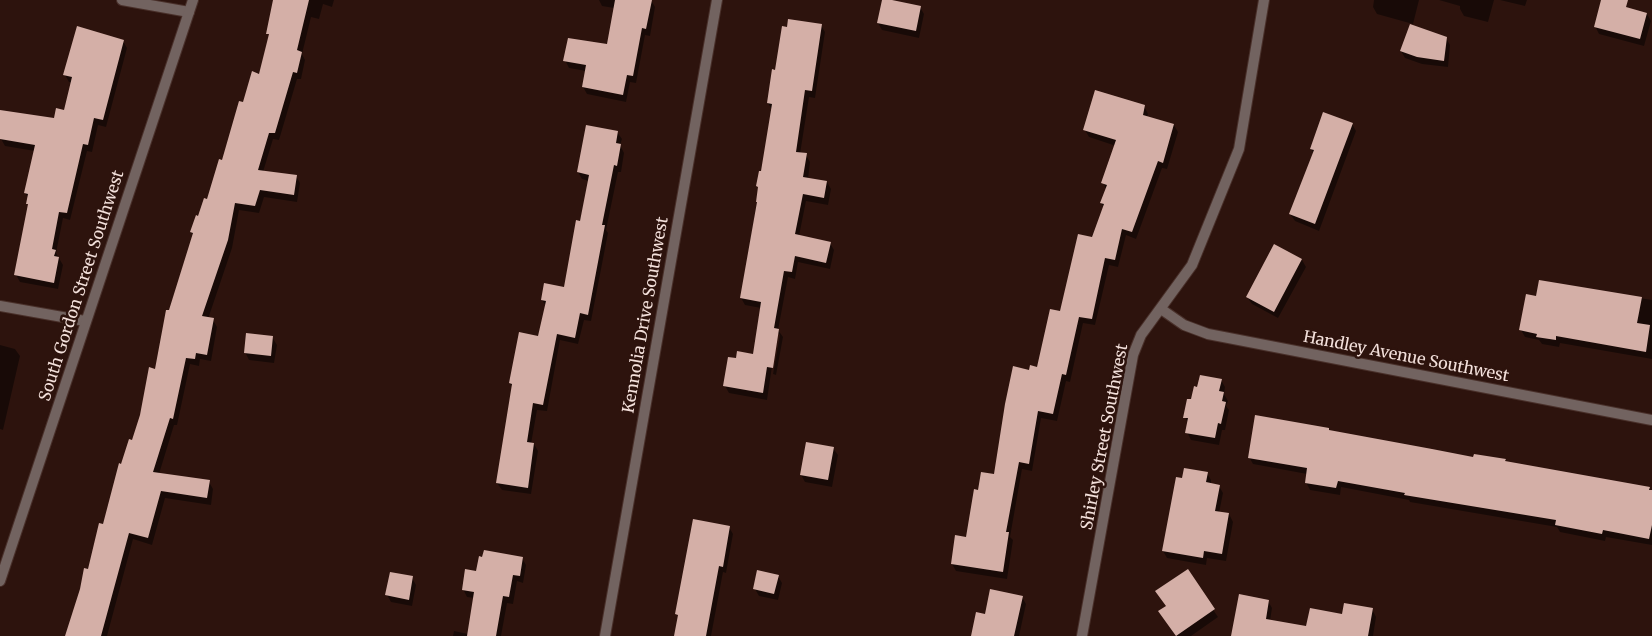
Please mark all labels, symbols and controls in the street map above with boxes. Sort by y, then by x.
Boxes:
street label: South Gordon Street Southwest [36,168,128,404]
street label: Kennolia Drive Southwest [619,215,673,415]
street label: Handley Avenue Southwest [1301,328,1511,386]
street label: Shirley Street Southwest [1078,342,1132,532]

